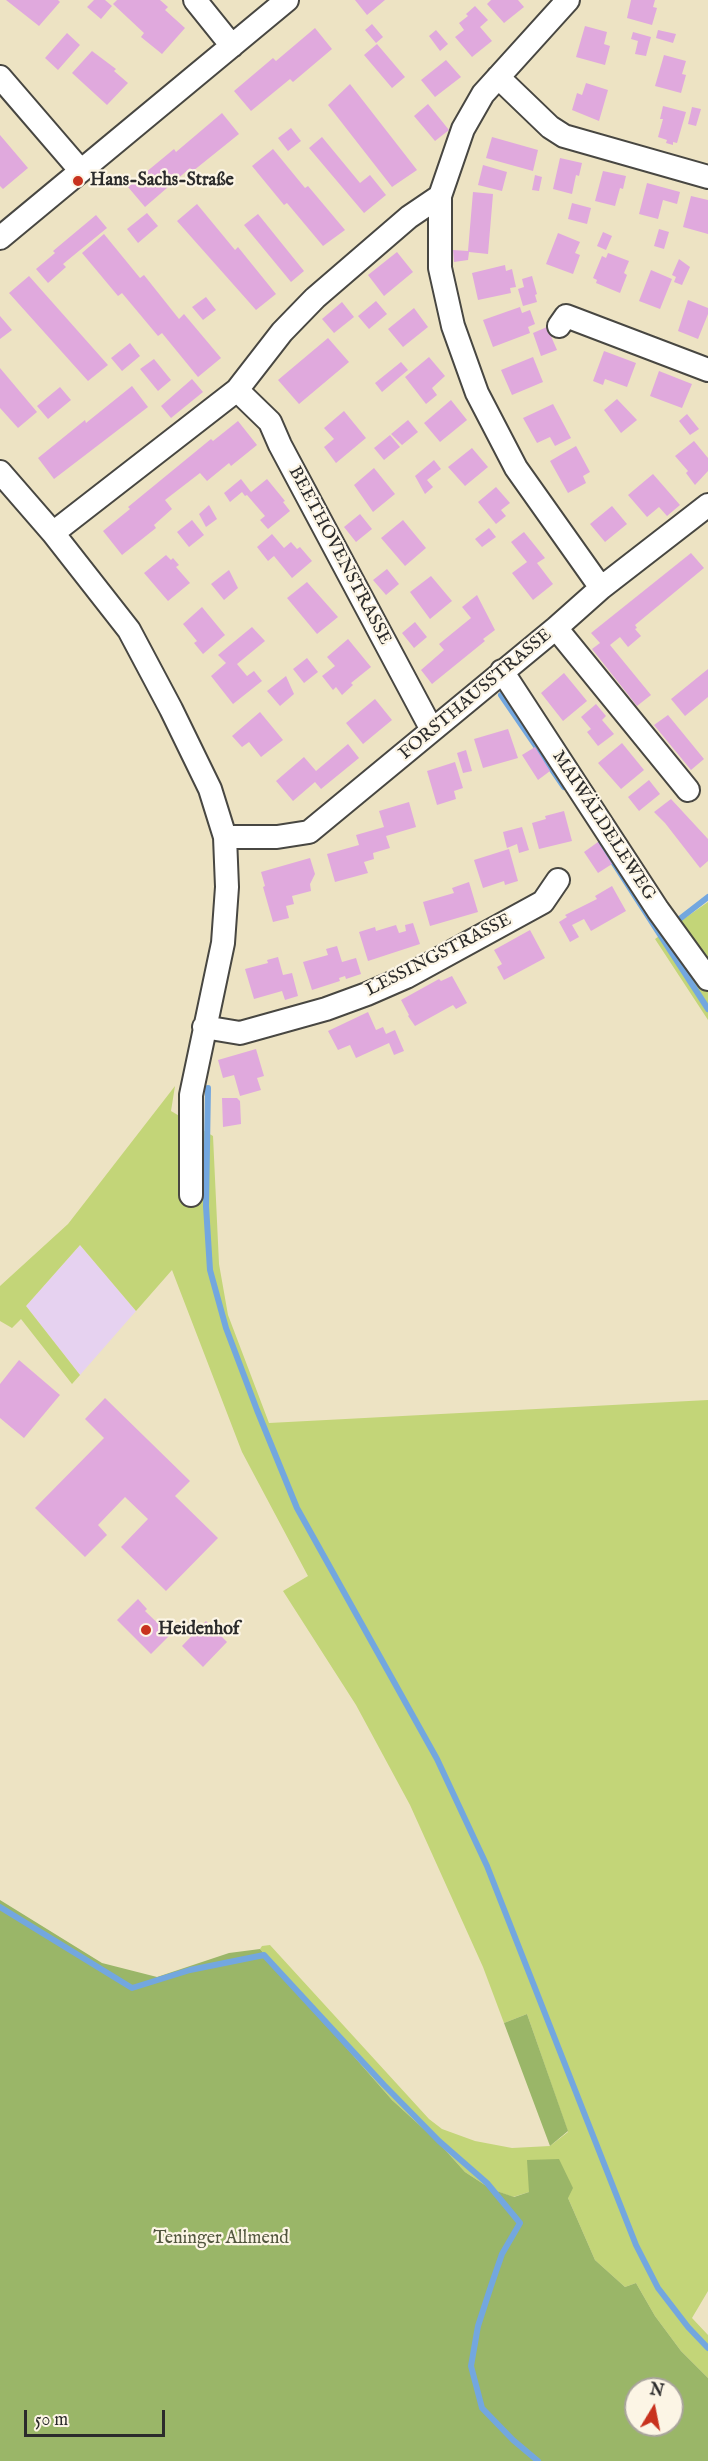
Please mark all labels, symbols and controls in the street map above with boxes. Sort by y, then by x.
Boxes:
place label: Hans-Sachs-Straße [90,170,234,192]
marker: Hans-Sachs-Straße [71,174,85,188]
street label: BEETHOVENSTRASSE [283,463,395,649]
street label: FORSTHAUSSTRASSE [395,625,557,765]
street label: MAIWÄLDELEWEG [547,747,659,905]
street label: LESSINGSTRASSE [363,910,515,1002]
place label: Heidenhof [158,1619,239,1641]
marker: Heidenhof [139,1623,153,1637]
park label: Teninger Allmend [153,2228,289,2250]
north arrow [624,2377,684,2437]
text: N [648,2380,665,2402]
scale bar [27,2398,168,2436]
text: 50 m [35,2409,68,2432]

